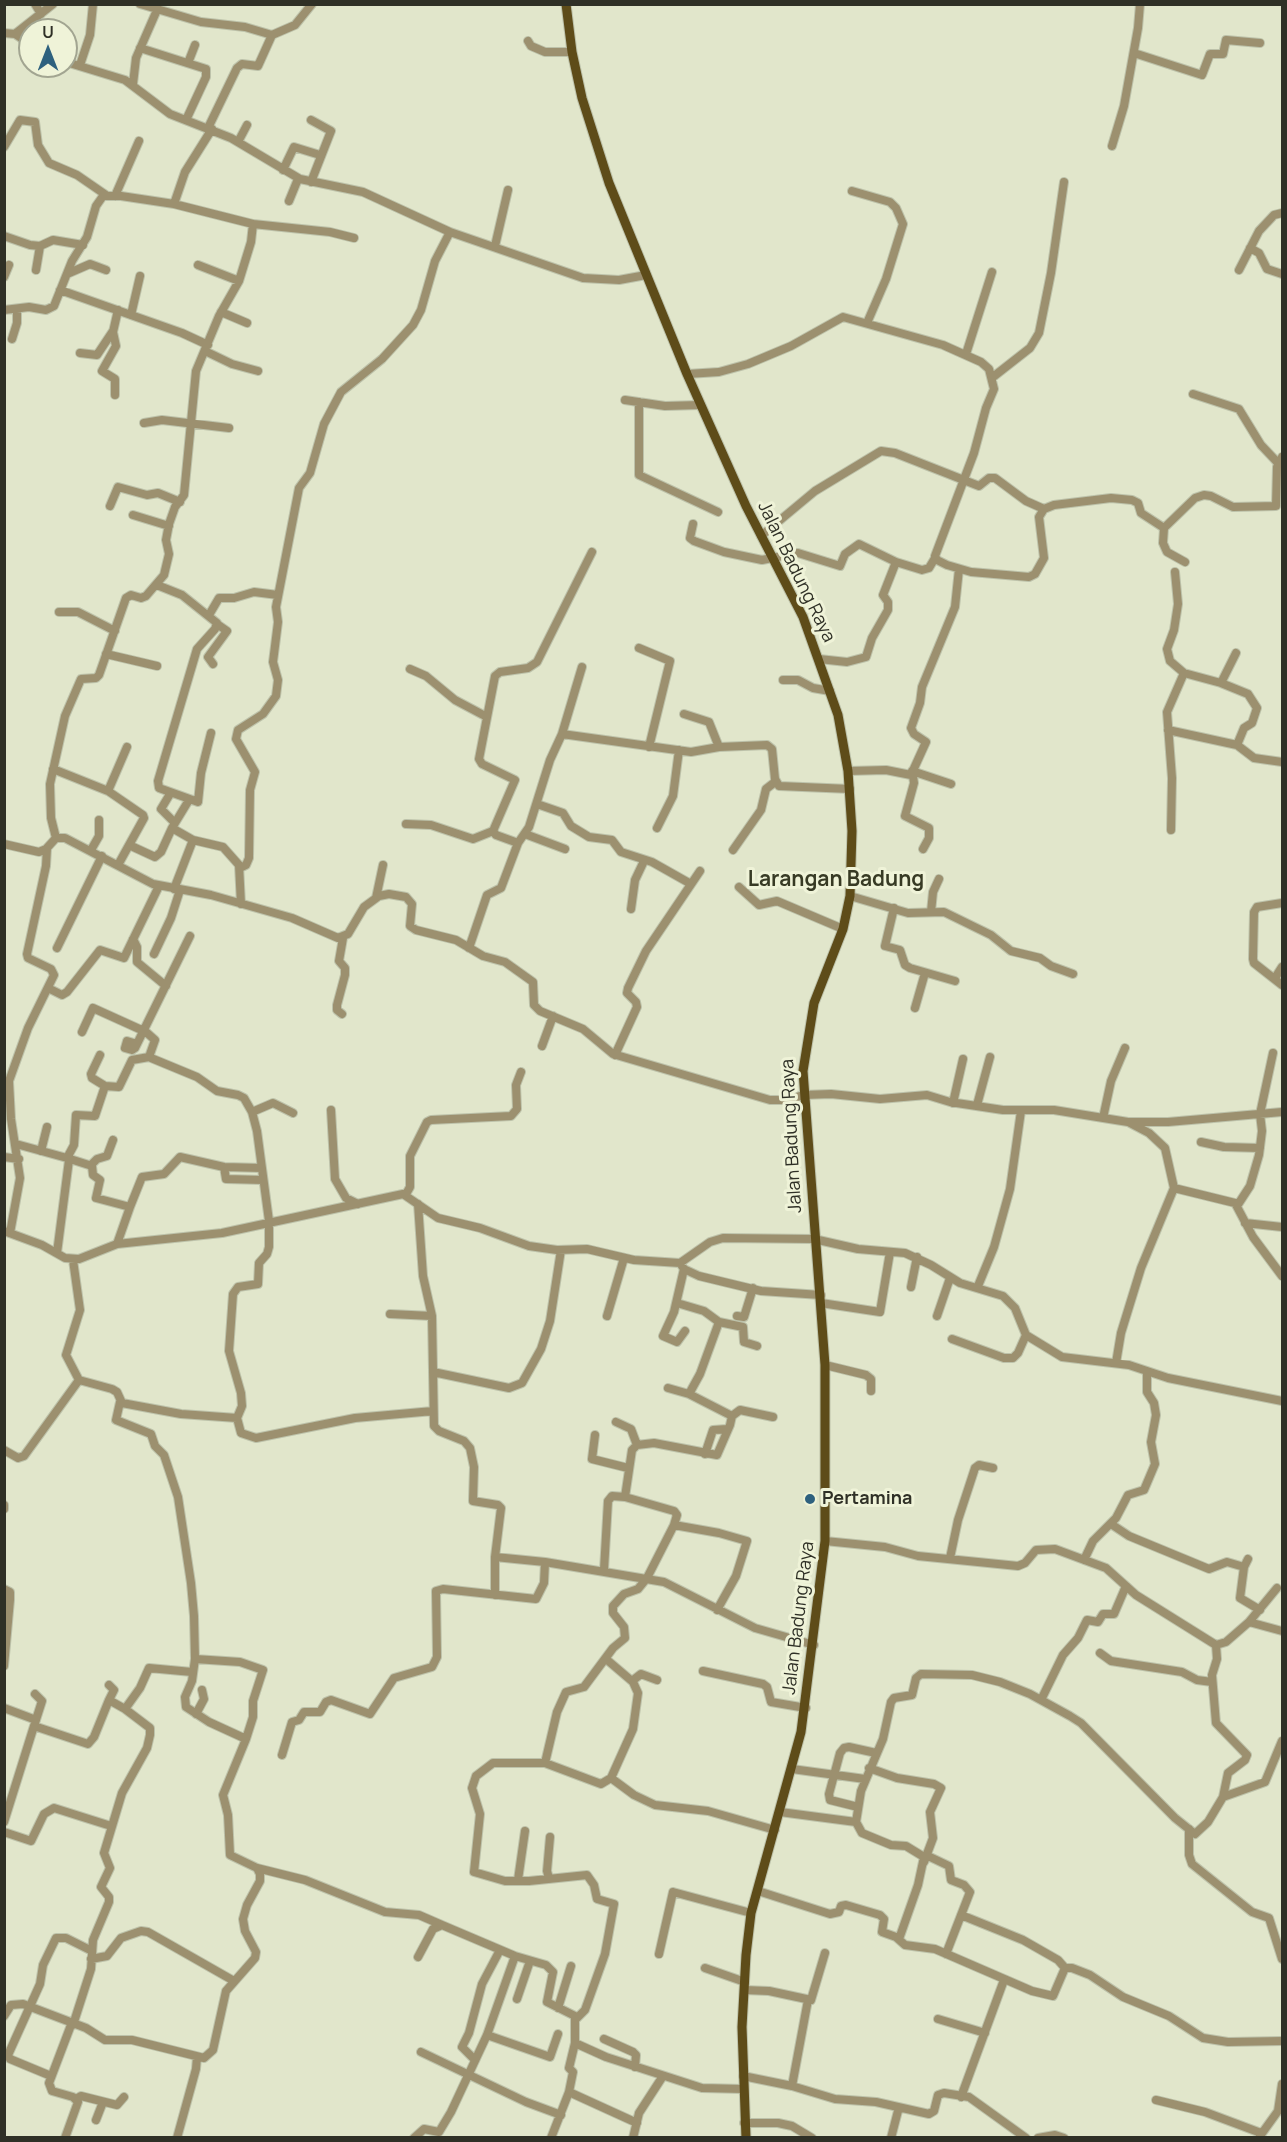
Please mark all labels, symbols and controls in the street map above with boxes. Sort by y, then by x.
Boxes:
north arrow [18,18,78,78]
text: U [42,21,54,43]
street label: Jalan Badung Raya [753,498,839,646]
district label: Larangan Badung [748,867,924,893]
street label: Jalan Badung Raya [777,1058,807,1214]
place label: Pertamina [822,1488,912,1510]
marker: Pertamina [803,1492,817,1506]
street label: Jalan Badung Raya [779,1540,819,1696]

